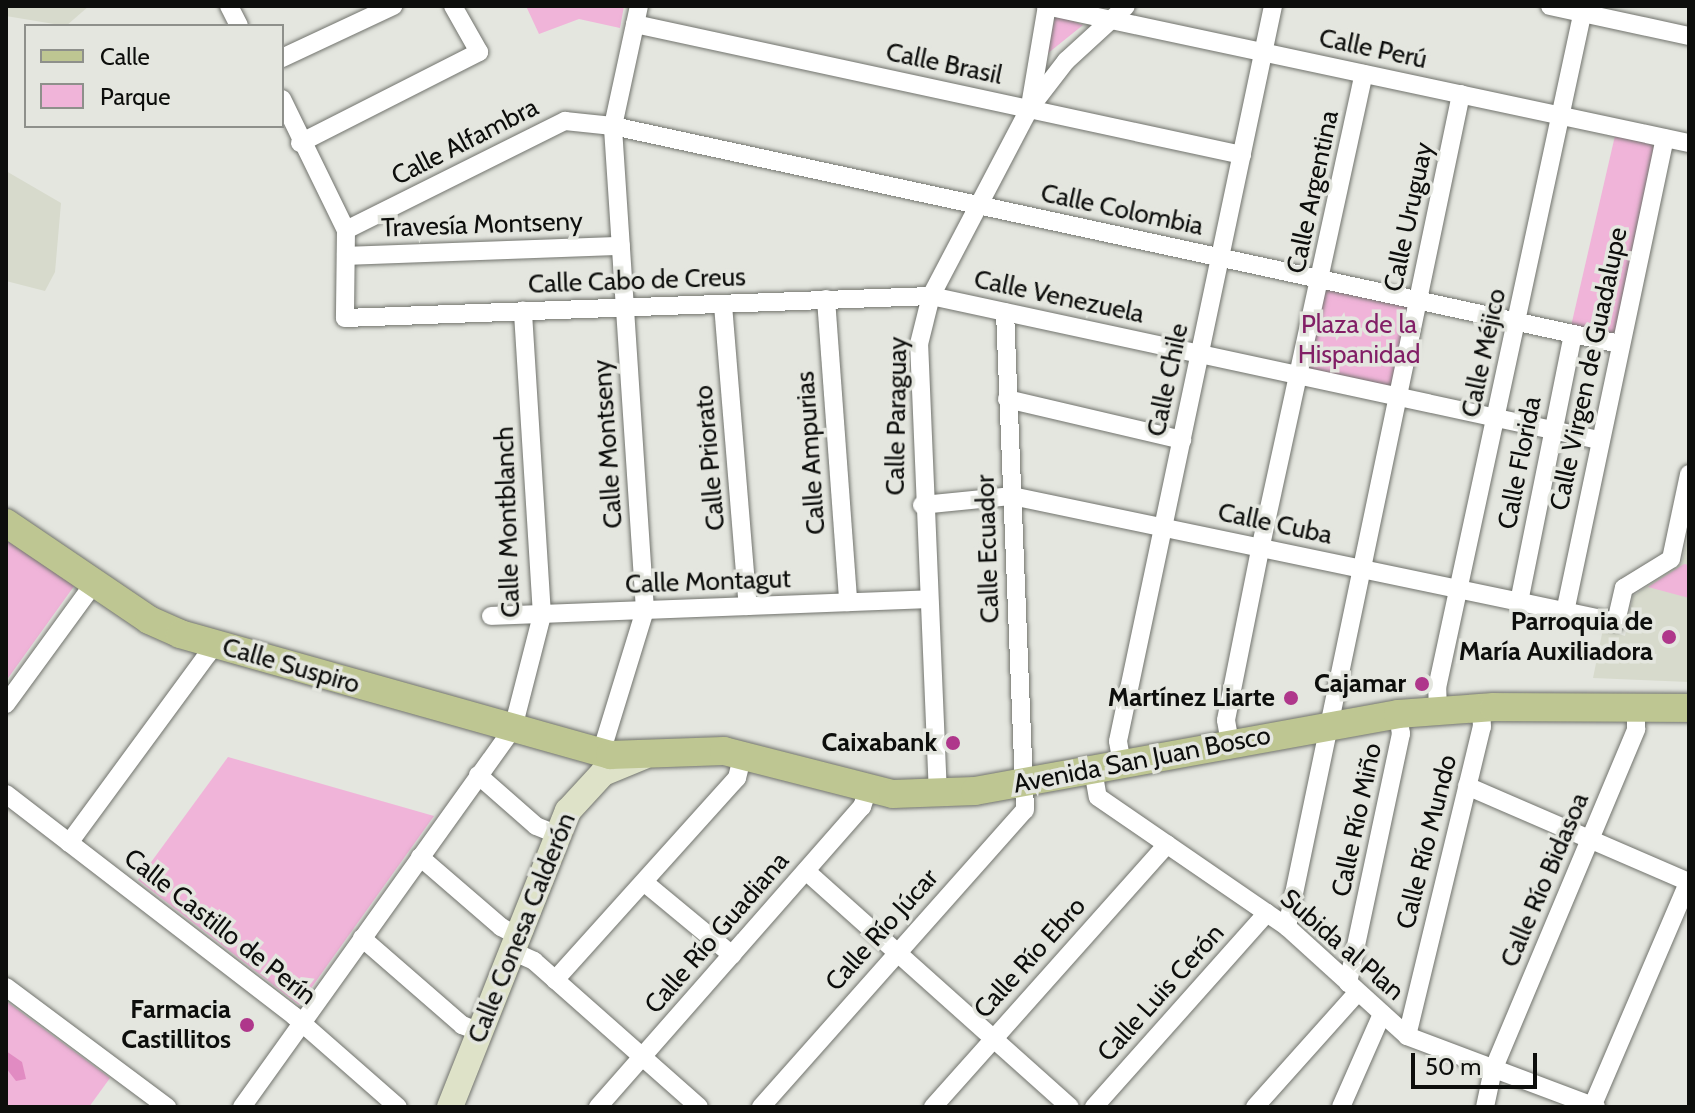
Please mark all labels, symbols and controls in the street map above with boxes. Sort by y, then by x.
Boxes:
street label: Calle Perú [1316,22,1430,76]
legend [24,24,284,128]
street label: Calle Brasil [883,36,1005,92]
text: Calle [100,42,150,71]
text: Parque [100,82,170,111]
street label: Calle Alfambra [386,92,544,192]
street label: Calle Argentina [1281,108,1345,276]
street label: Calle Uruguay [1378,140,1440,294]
street label: Calle Colombia [1038,178,1206,242]
street label: Travesía Montseny [381,206,583,244]
street label: Calle Virgen de Guadalupe [1544,225,1634,513]
street label: Calle Cabo de Creus [528,262,746,300]
street label: Calle Venezuela [971,264,1147,330]
street label: Calle Méjico [1455,286,1513,420]
park label: Plaza de la Hispanidad [1298,309,1420,370]
street label: Calle Chile [1141,321,1195,439]
street label: Calle Paraguay [880,336,914,496]
street label: Calle Montseny [587,358,629,530]
street label: Calle Ampurias [790,370,832,536]
street label: Calle Priorato [688,384,732,532]
street label: Calle Florida [1492,394,1548,532]
street label: Calle Montblanch [489,426,527,618]
street label: Calle Ecuador [970,474,1006,624]
street label: Calle Cuba [1215,497,1335,551]
street label: Calle Montagut [625,564,791,600]
place label: Parroquia de María Auxiliadora [1459,606,1653,668]
marker: Parroquia de María Auxiliadora [1660,628,1678,646]
street label: Calle Suspiro [219,632,363,700]
place label: Cajamar [1314,668,1406,700]
marker: Cajamar [1413,675,1431,693]
place label: Martínez Liarte [1108,682,1275,714]
marker: Martínez Liarte [1282,689,1300,707]
street label: Avenida San Juan Bosco [1011,720,1273,800]
place label: Caixabank [822,727,937,759]
marker: Caixabank [944,734,962,752]
street label: Calle Río Miño [1326,740,1388,900]
street label: Calle Río Mundo [1390,752,1464,932]
street label: Calle Río Bidasoa [1494,788,1596,972]
street label: Calle Conesa Calderón [462,808,582,1048]
street label: Calle Castillo de Perín [118,842,322,1012]
street label: Calle Río Guadiana [638,846,796,1020]
street label: Calle Río Júcar [819,863,945,997]
street label: Subida al Plan [1274,883,1410,1007]
street label: Calle Río Ebro [968,891,1092,1025]
street label: Calle Luis Cerón [1091,918,1231,1068]
place label: Farmacia Castillitos [121,994,231,1056]
marker: Farmacia Castillitos [238,1016,256,1034]
scale bar [1415,1037,1541,1087]
text: 50 m [1425,1052,1481,1081]

